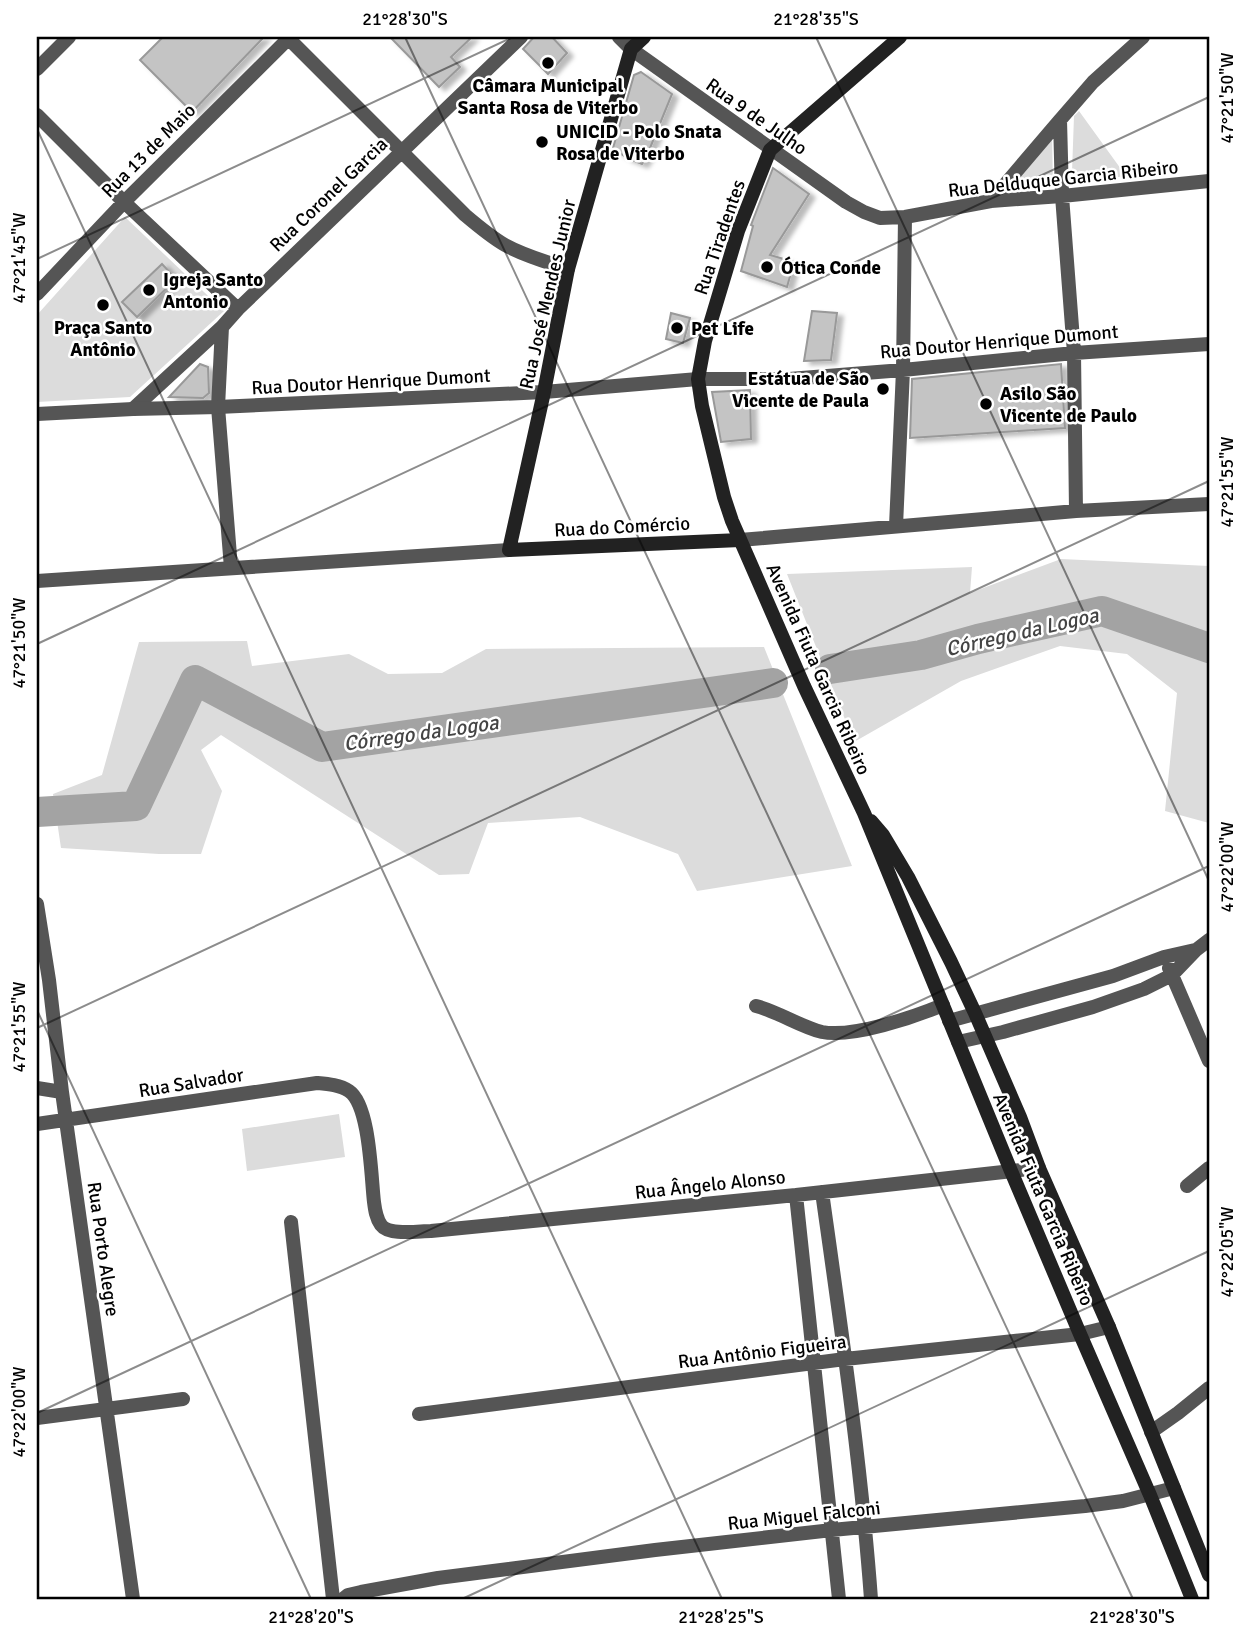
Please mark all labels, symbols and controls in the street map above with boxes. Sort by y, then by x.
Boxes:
text: 21°28'30"S [362,8,448,30]
text: 21°28'35"S [773,8,859,30]
text: 47°21'50"W [1216,53,1238,143]
marker: Câmara Municipal Santa Rosa de Viterbo [540,55,556,71]
street label: Rua 9 de Julho [701,73,812,161]
place label: Câmara Municipal Santa Rosa de Viterbo [458,74,638,120]
street label: Rua 13 de Maio [96,98,201,203]
place label: UNICID - Polo Snata Rosa de Viterbo [556,120,722,166]
street label: Rua Coronel Garcia [265,132,393,257]
marker: UNICID - Polo Snata Rosa de Viterbo [534,134,550,150]
street label: Rua Delduque Garcia Ribeiro [947,155,1180,203]
street label: Rua Tiradentes [689,177,751,298]
street label: Rua José Mendes Junior [514,197,582,392]
text: 47°21'45"W [8,213,30,303]
place label: Ótica Conde [781,256,881,280]
marker: Ótica Conde [759,259,775,275]
place label: Igreja Santo Antonio [163,268,263,314]
marker: Igreja Santo Antonio [141,282,157,298]
marker: Praça Santo Antônio [95,297,111,313]
place label: Praça Santo Antônio [54,316,152,362]
place label: Pet Life [691,317,754,341]
marker: Pet Life [669,320,685,336]
street label: Rua Doutor Henrique Dumont [879,320,1120,364]
street label: Rua Doutor Henrique Dumont [251,364,492,400]
place label: Estátua de São Vicente de Paula [732,367,869,413]
marker: Estátua de São Vicente de Paula [875,381,891,397]
place label: Asilo São Vicente de Paulo [1000,382,1137,428]
marker: Asilo São Vicente de Paulo [978,396,994,412]
text: 47°21'55"W [1216,437,1238,527]
street label: Rua do Comércio [554,511,691,543]
street label: Avenida Fiuta Garcia Ribeiro [761,560,876,779]
text: 47°21'50"W [8,598,30,688]
water label: Córrego da Logoa [943,601,1102,662]
water label: Córrego da Logoa [342,709,501,757]
text: 47°22'00"W [1216,822,1238,912]
text: 47°21'55"W [8,982,30,1072]
street label: Rua Salvador [137,1063,245,1103]
street label: Avenida Fiuta Garcia Ribeiro [987,1089,1099,1310]
street label: Rua Ângelo Alonso [634,1165,787,1205]
street label: Rua Porto Alegre [82,1180,124,1318]
text: 47°22'05"W [1216,1207,1238,1297]
street label: Rua Antônio Figueira [676,1330,848,1374]
text: 47°22'00"W [8,1367,30,1457]
street label: Rua Miguel Falconi [726,1496,882,1536]
text: 21°28'20"S [268,1606,354,1628]
text: 21°28'25"S [678,1606,764,1628]
text: 21°28'30"S [1089,1606,1175,1628]

